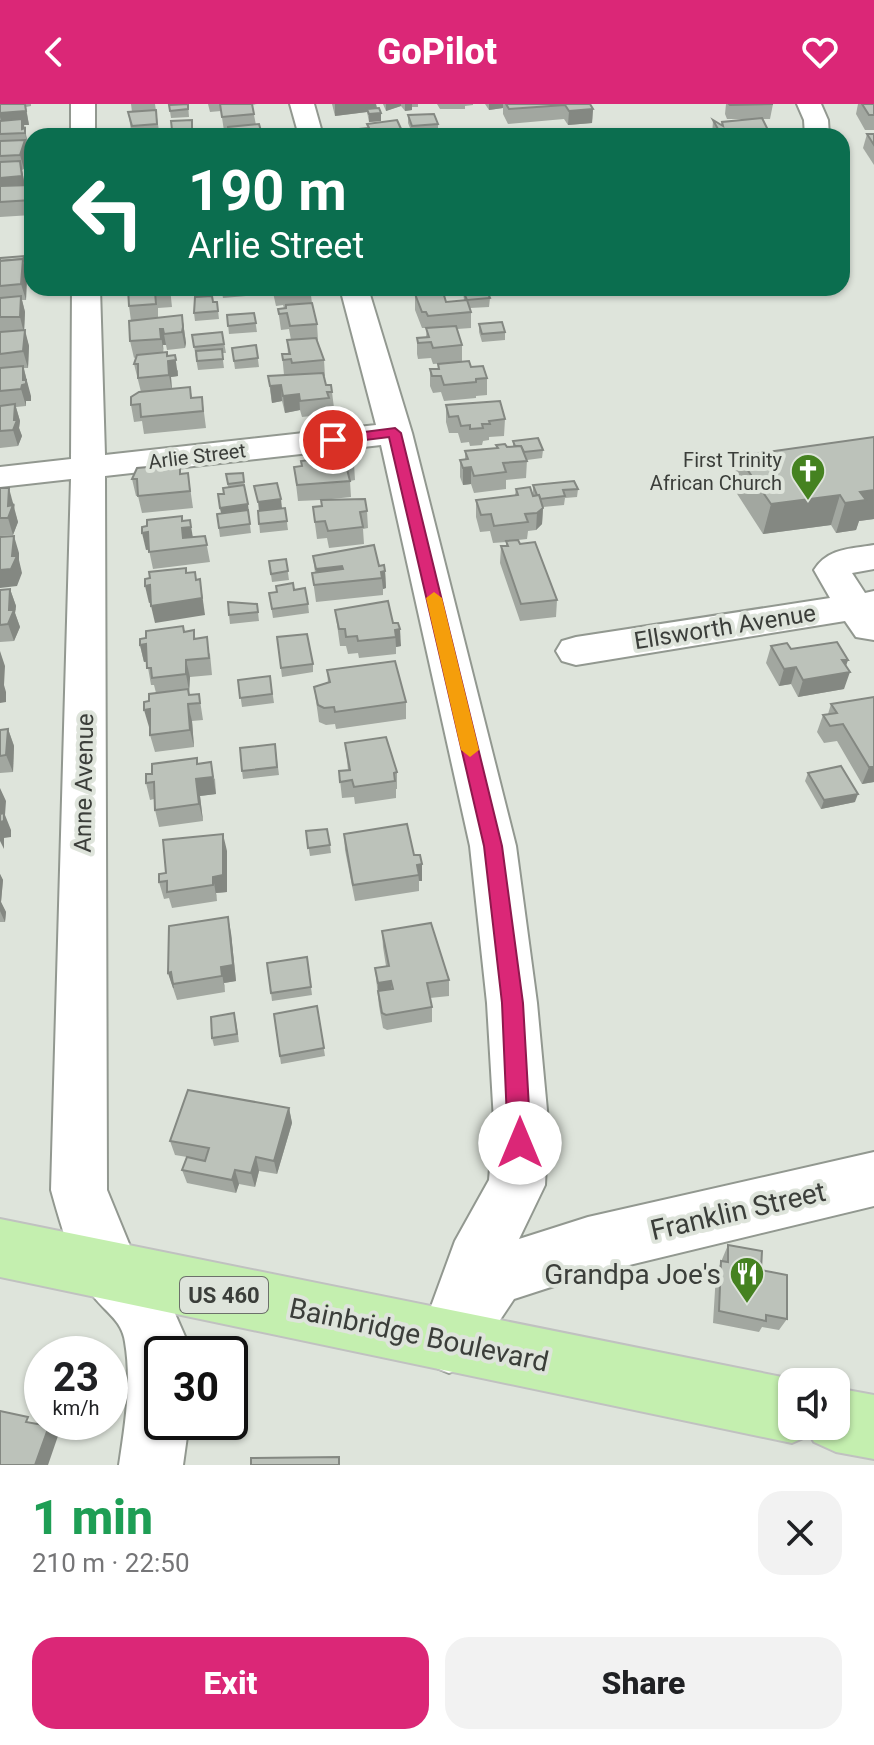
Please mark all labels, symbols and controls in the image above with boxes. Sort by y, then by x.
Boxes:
icon: back [32,30,76,74]
icon: heart [798,30,842,74]
text: GoPilot [377,31,497,73]
text: 190 m [188,158,347,224]
icon: left [56,160,160,264]
text: Arlie Street [188,225,364,267]
pin [299,406,367,474]
icon: arrive [311,418,355,462]
street label: Arlie Street [147,438,247,474]
place label: First Trinity African Church [650,448,783,495]
church icon: First Trinity African Church [789,452,827,502]
street label: Ellsworth Avenue [632,599,818,655]
street label: Anne Avenue [69,713,99,853]
position arrow [478,1101,562,1185]
street label: Franklin Street [647,1175,829,1247]
restaurant icon: Grandpa Joe's [728,1255,766,1305]
place label: Grandpa Joe's [544,1258,721,1291]
road number: US 460 [180,1277,268,1313]
street label: Bainbridge Boulevard [286,1291,552,1379]
speed limit sign: 30 [144,1336,248,1440]
text: 23 [53,1354,99,1401]
map controls [778,1368,850,1440]
button: sound [778,1368,850,1440]
text: km/h [53,1396,99,1420]
text: 1 min [32,1489,153,1546]
button: close [758,1491,842,1575]
text: 210 m · 22:50 [32,1548,190,1578]
button: Exit [32,1637,429,1729]
button: Share [445,1637,842,1729]

